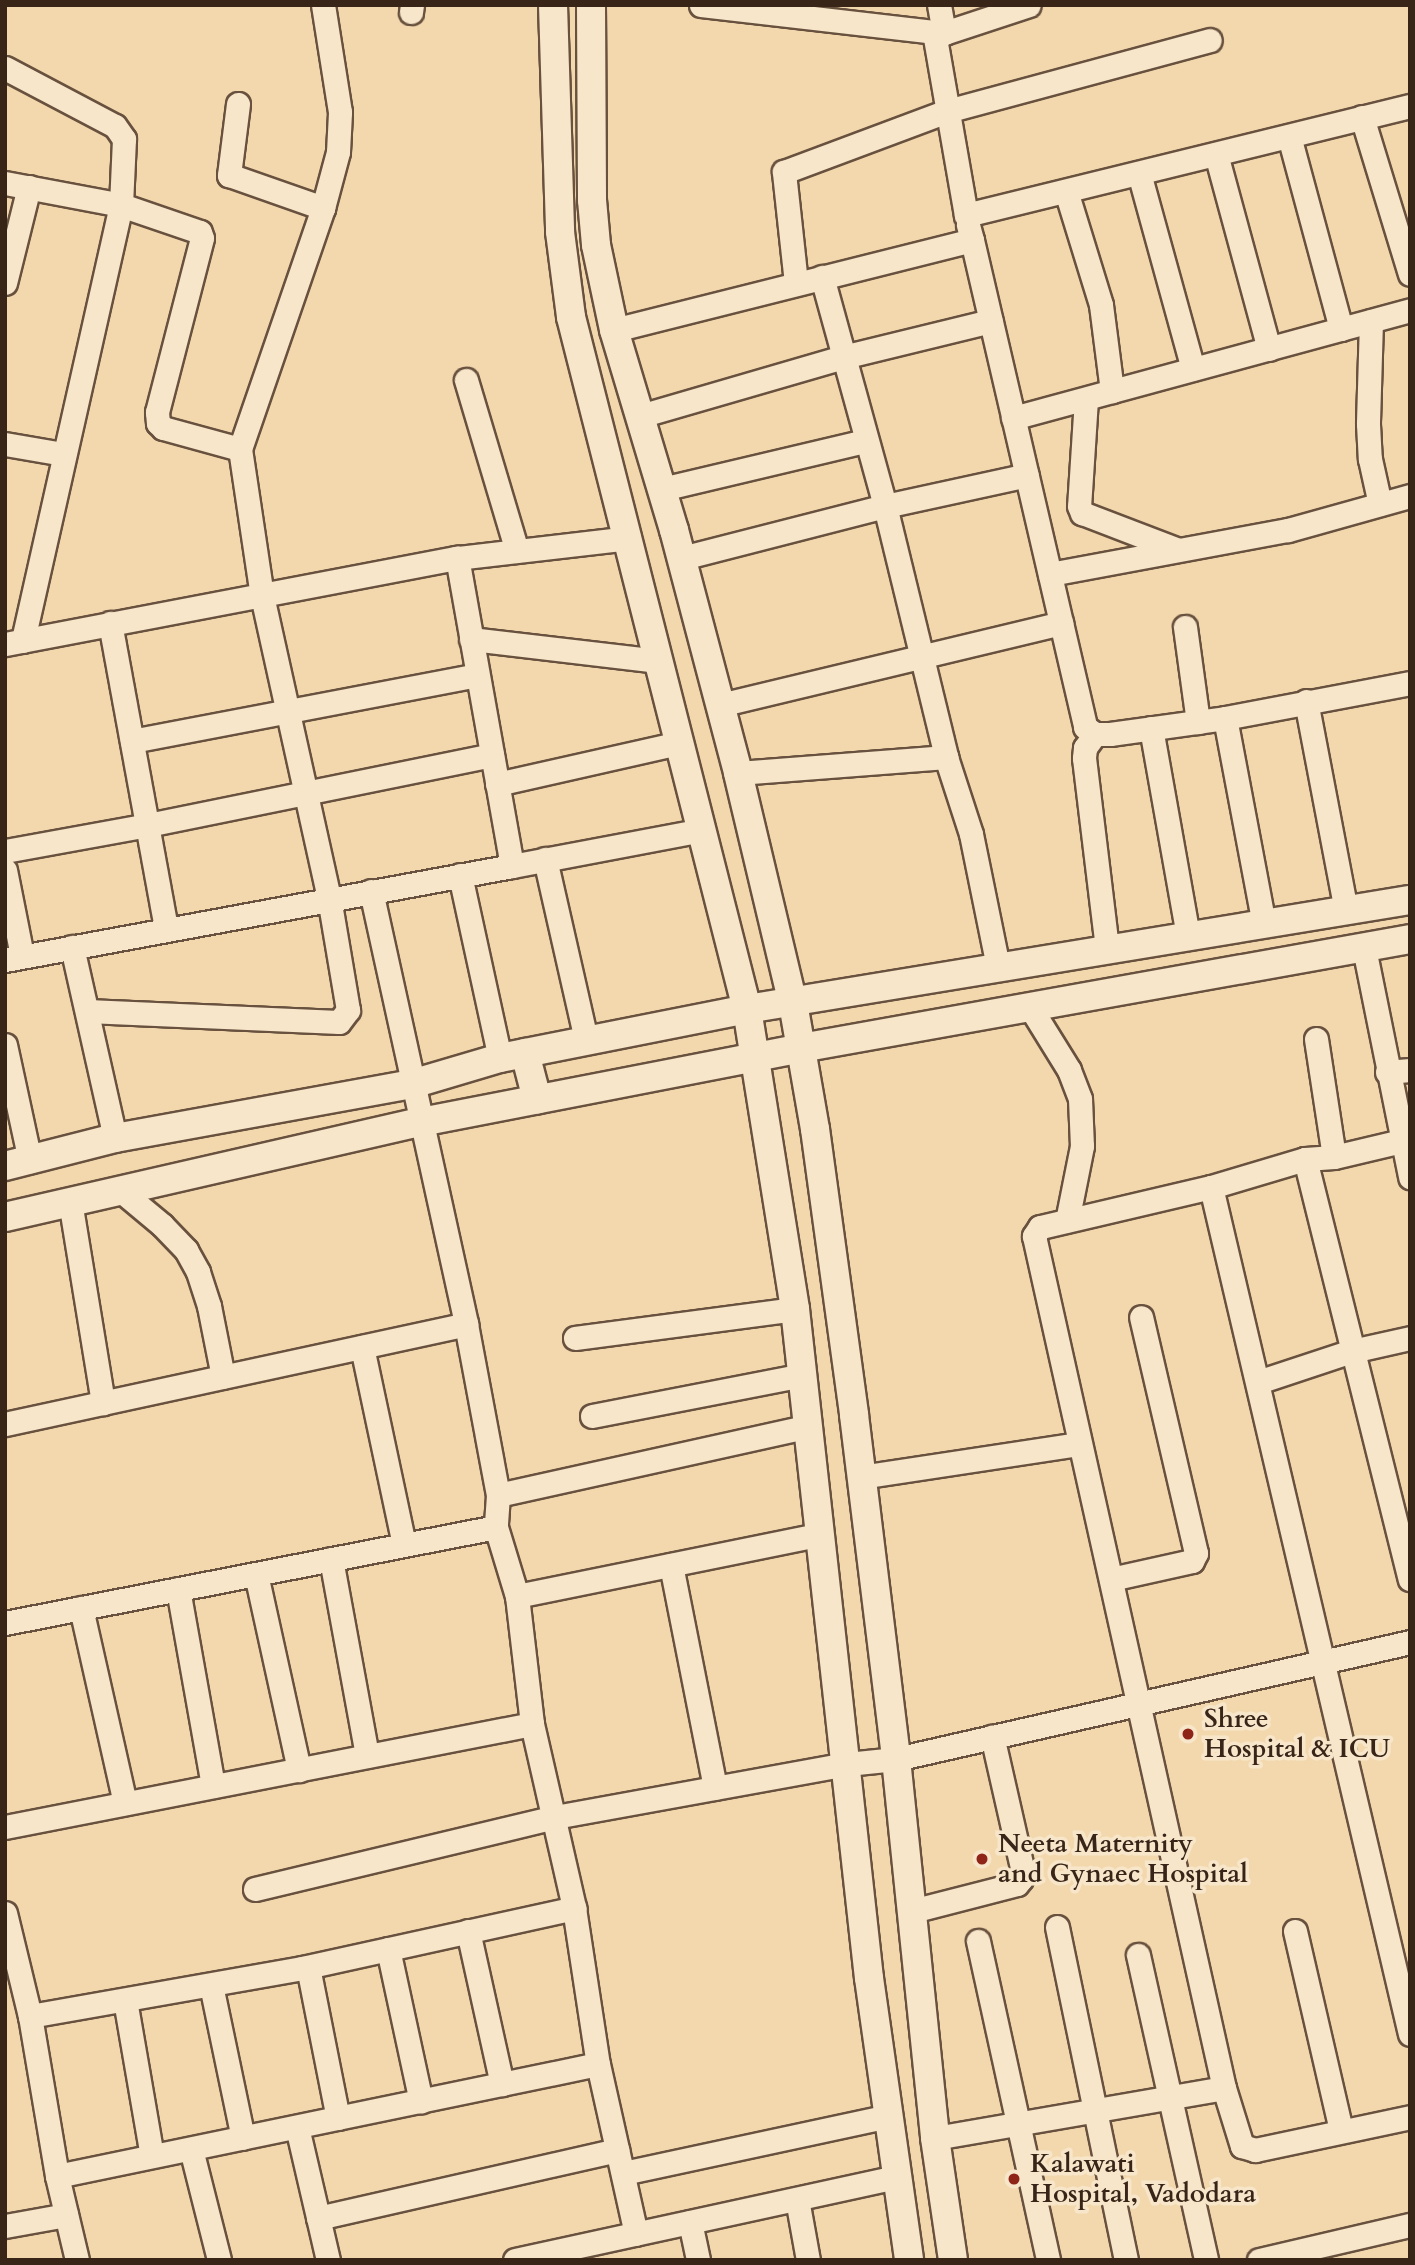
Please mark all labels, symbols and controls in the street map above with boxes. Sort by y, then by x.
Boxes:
place label: Shree Hospital & ICU [1204,1703,1390,1764]
marker: Shree Hospital & ICU [1178,1724,1198,1744]
place label: Neeta Maternity and Gynaec Hospital [998,1828,1248,1890]
marker: Neeta Maternity and Gynaec Hospital [972,1849,992,1869]
place label: Kalawati Hospital, Vadodara [1030,2148,1256,2210]
marker: Kalawati Hospital, Vadodara [1004,2169,1024,2189]

